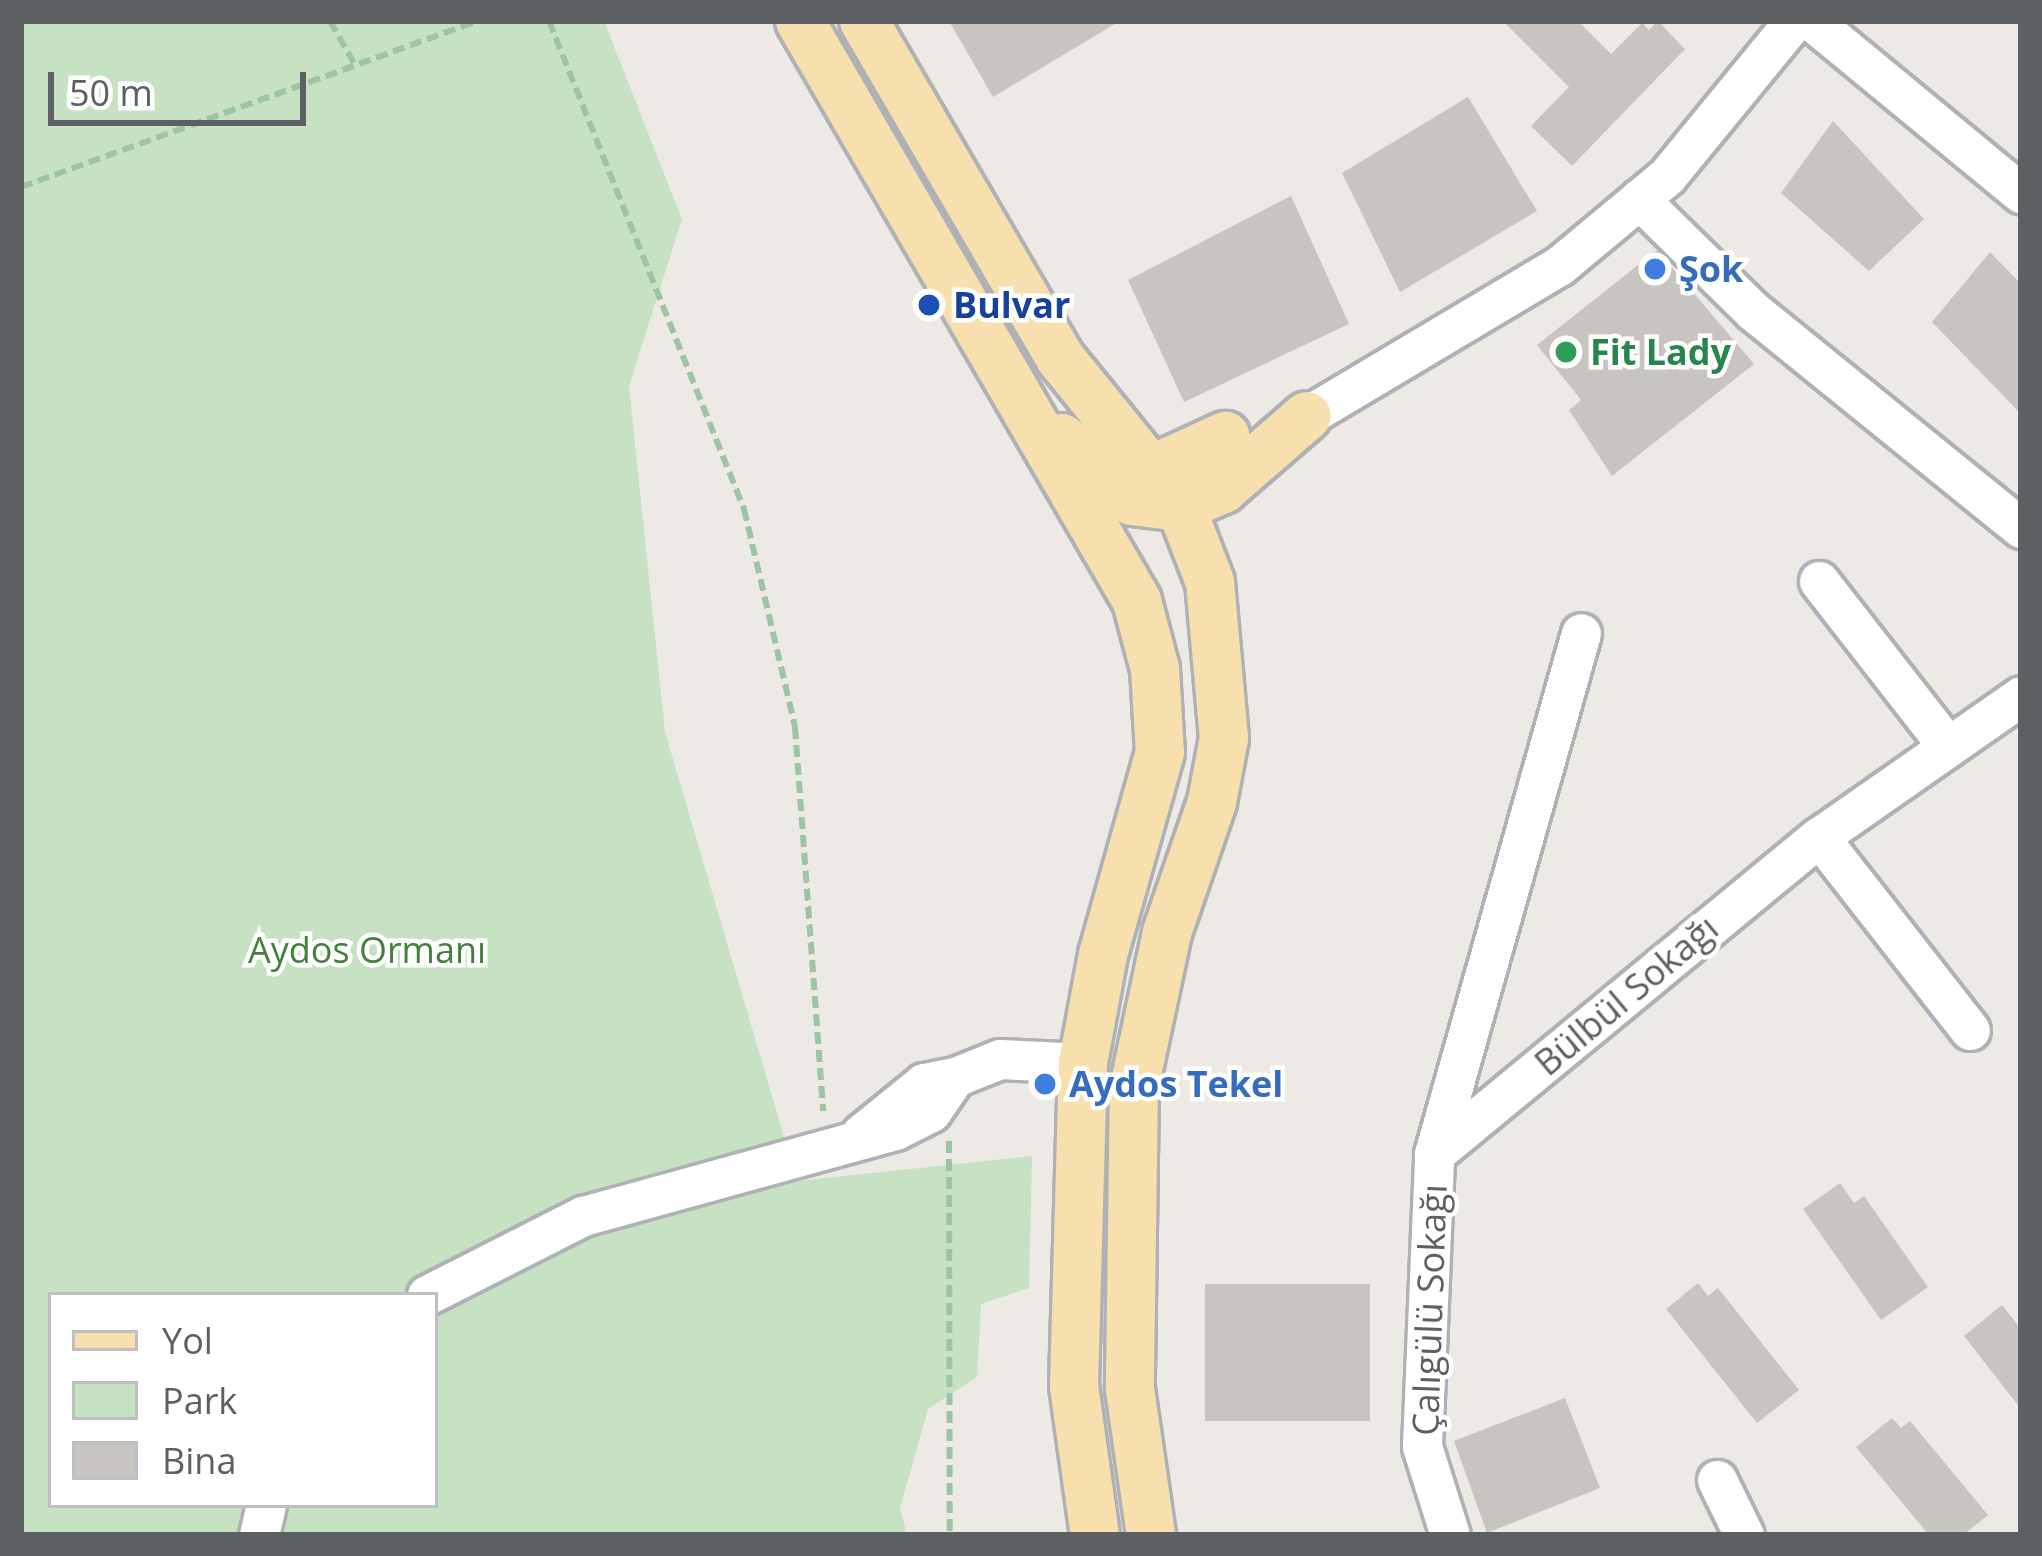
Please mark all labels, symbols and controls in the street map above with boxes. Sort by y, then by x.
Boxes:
scale bar [54,48,312,122]
text: 50 m [69,68,153,117]
place label: Şok [1679,247,1743,291]
marker: Şok [1642,256,1668,282]
place label: Bulvar [953,283,1070,327]
marker: Bulvar [916,292,942,318]
place label: Fit Lady [1590,330,1731,374]
marker: Fit Lady [1553,339,1579,365]
street label: Bülbül Sokağı [1526,906,1726,1084]
park label: Aydos Ormanı [248,928,486,972]
place label: Aydos Tekel [1069,1062,1283,1106]
marker: Aydos Tekel [1032,1071,1058,1097]
street label: Çalıgülü Sokağı [1403,1183,1455,1437]
legend [48,1292,438,1508]
text: Yol [162,1316,213,1365]
text: Park [162,1376,237,1425]
text: Bina [162,1436,236,1485]

